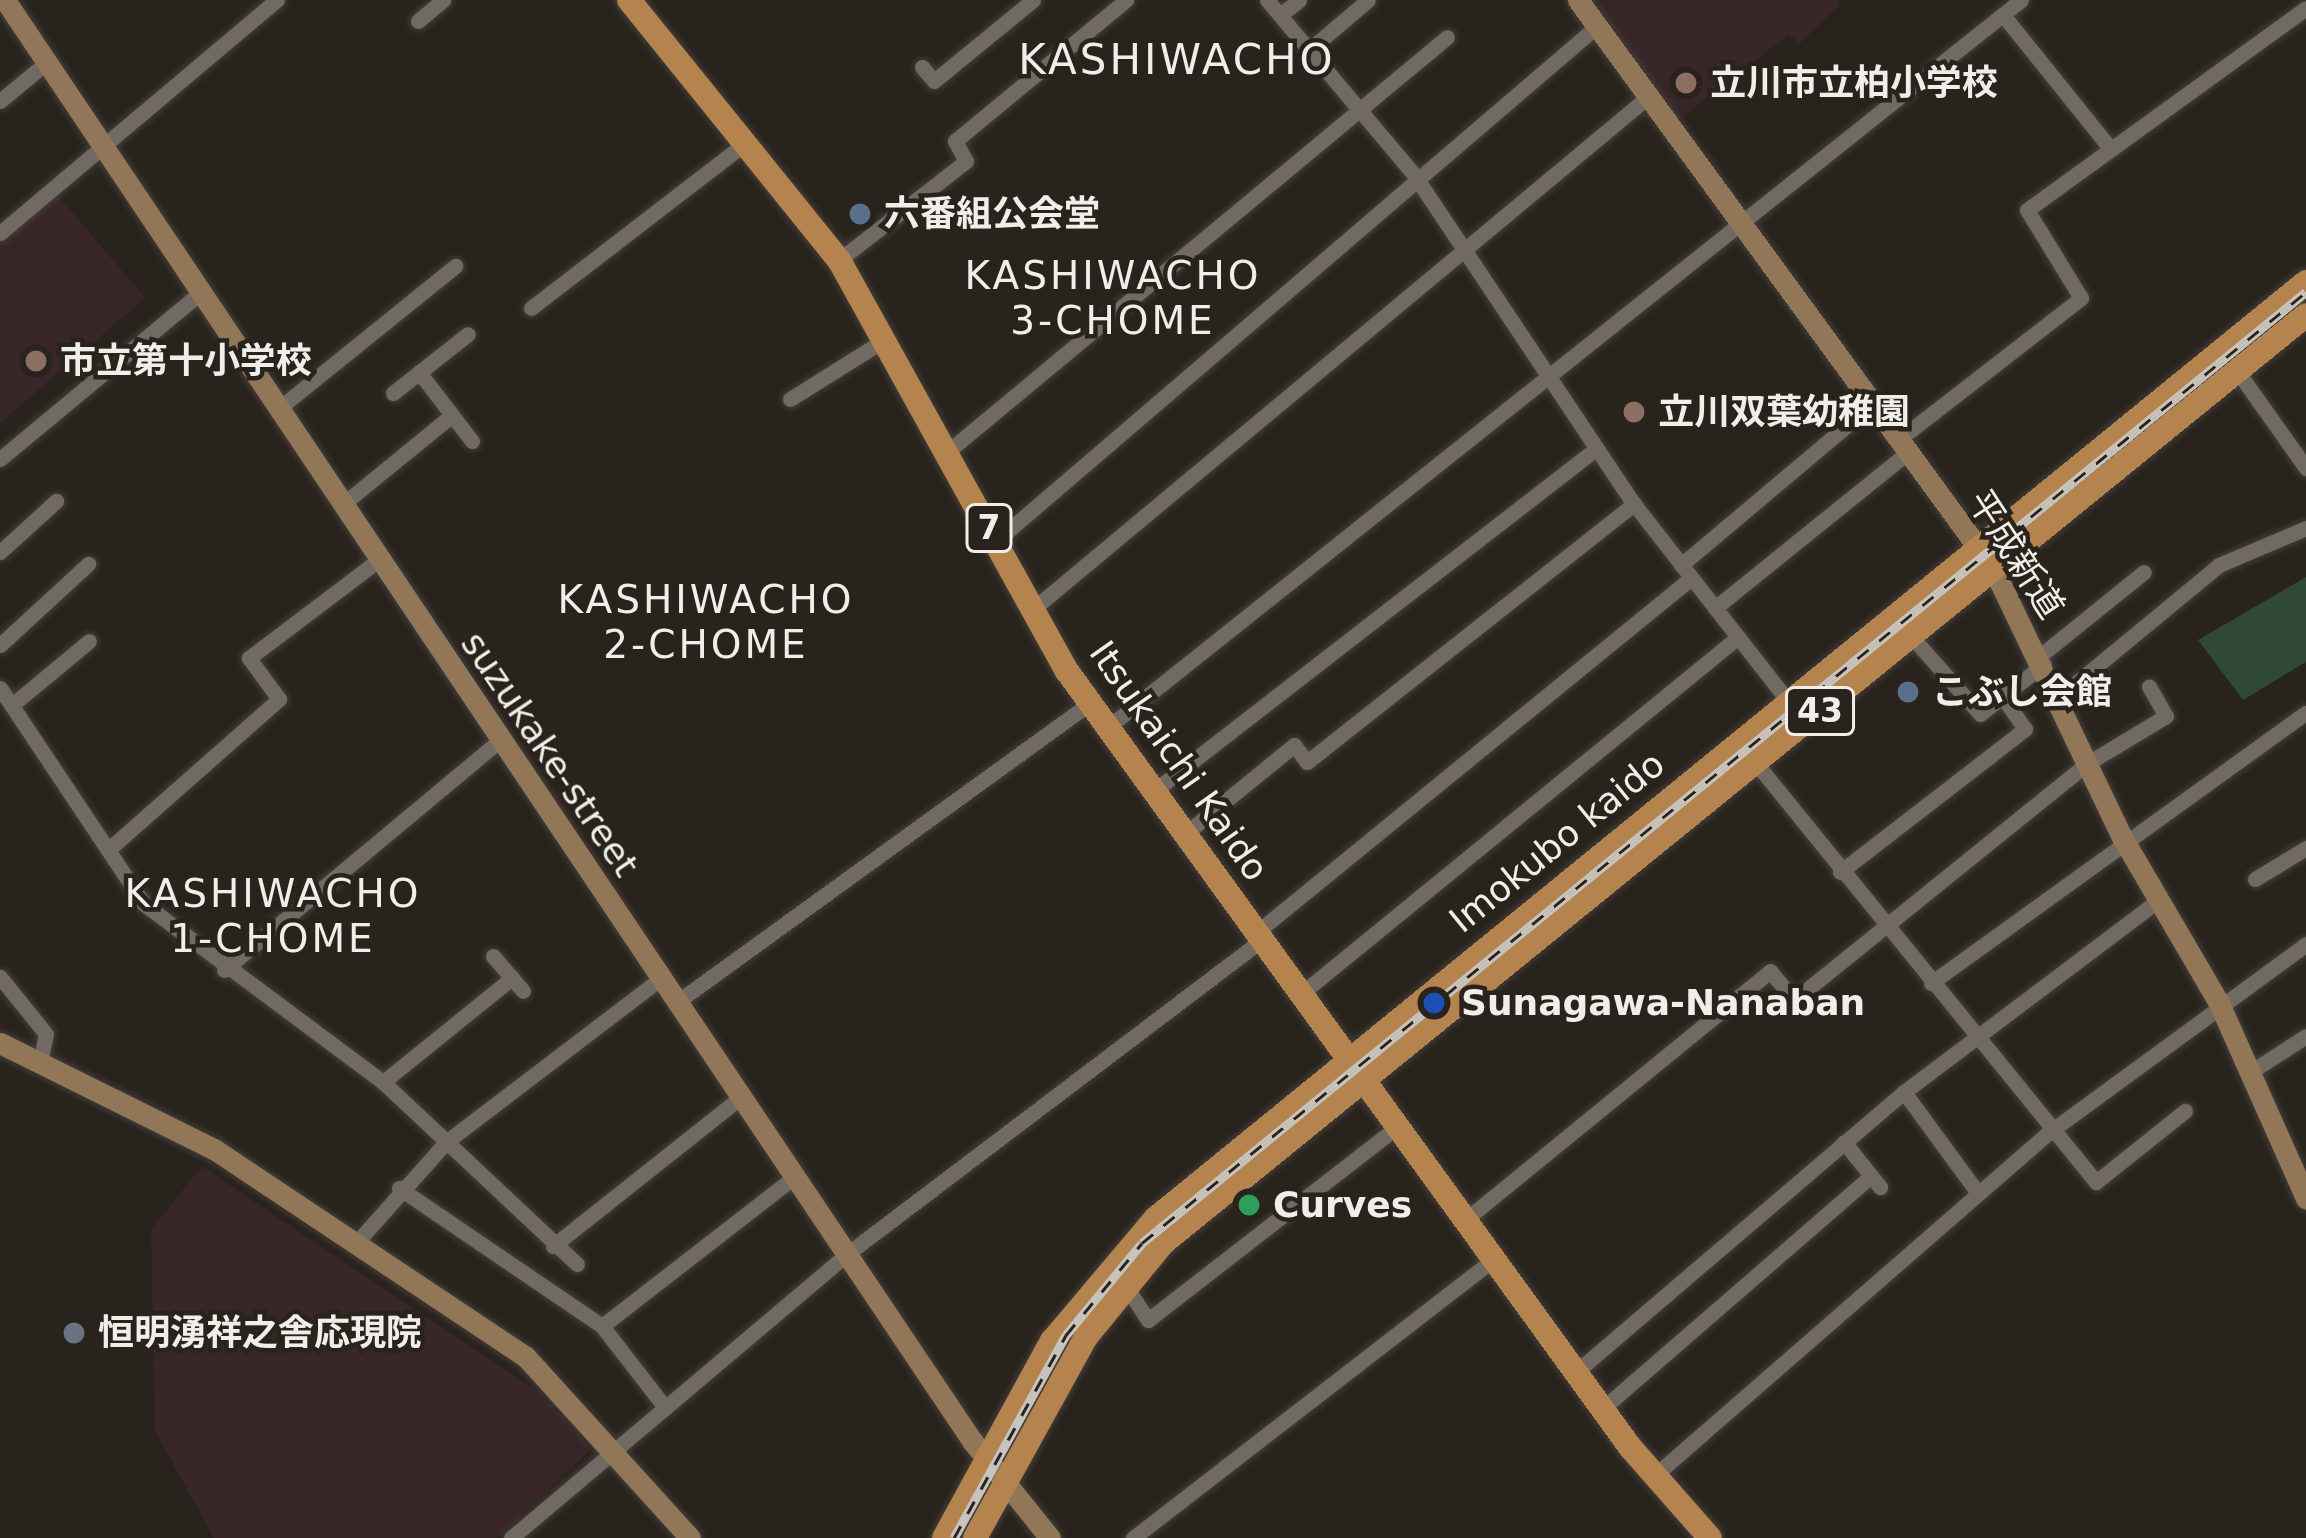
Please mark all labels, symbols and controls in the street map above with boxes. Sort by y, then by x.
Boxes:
district label: KASHIWACHO [1018,35,1336,85]
place label: 立川市立柏小学校 [1710,61,1998,105]
marker: 立川市立柏小学校 [1673,70,1699,96]
place label: 六番組公会堂 [884,192,1100,236]
marker: 六番組公会堂 [847,201,873,227]
district label: KASHIWACHO 3-CHOME [965,254,1261,345]
place label: 市立第十小学校 [60,339,312,383]
marker: 市立第十小学校 [23,348,49,374]
place label: 立川双葉幼稚園 [1658,390,1910,434]
marker: 立川双葉幼稚園 [1621,399,1647,425]
street label: 平成新道 [1959,482,2073,626]
road number: 7 [965,501,1013,555]
district label: KASHIWACHO 2-CHOME [558,578,854,669]
street label: suzukake-street [452,624,648,884]
street label: Itsukaichi Kaido [1080,633,1278,889]
place label: こぶし会館 [1932,670,2112,714]
marker: こぶし会館 [1895,679,1921,705]
road number: 43 [1784,684,1856,738]
street label: Imokubo kaido [1441,742,1673,942]
district label: KASHIWACHO 1-CHOME [125,872,421,963]
place label: Sunagawa-Nanaban [1461,981,1865,1025]
marker: Sunagawa-Nanaban [1418,987,1450,1019]
place label: Curves [1273,1183,1412,1227]
marker: Curves [1236,1192,1262,1218]
place label: 恒明湧祥之舎応現院 [98,1311,422,1355]
marker: 恒明湧祥之舎応現院 [61,1320,87,1346]

